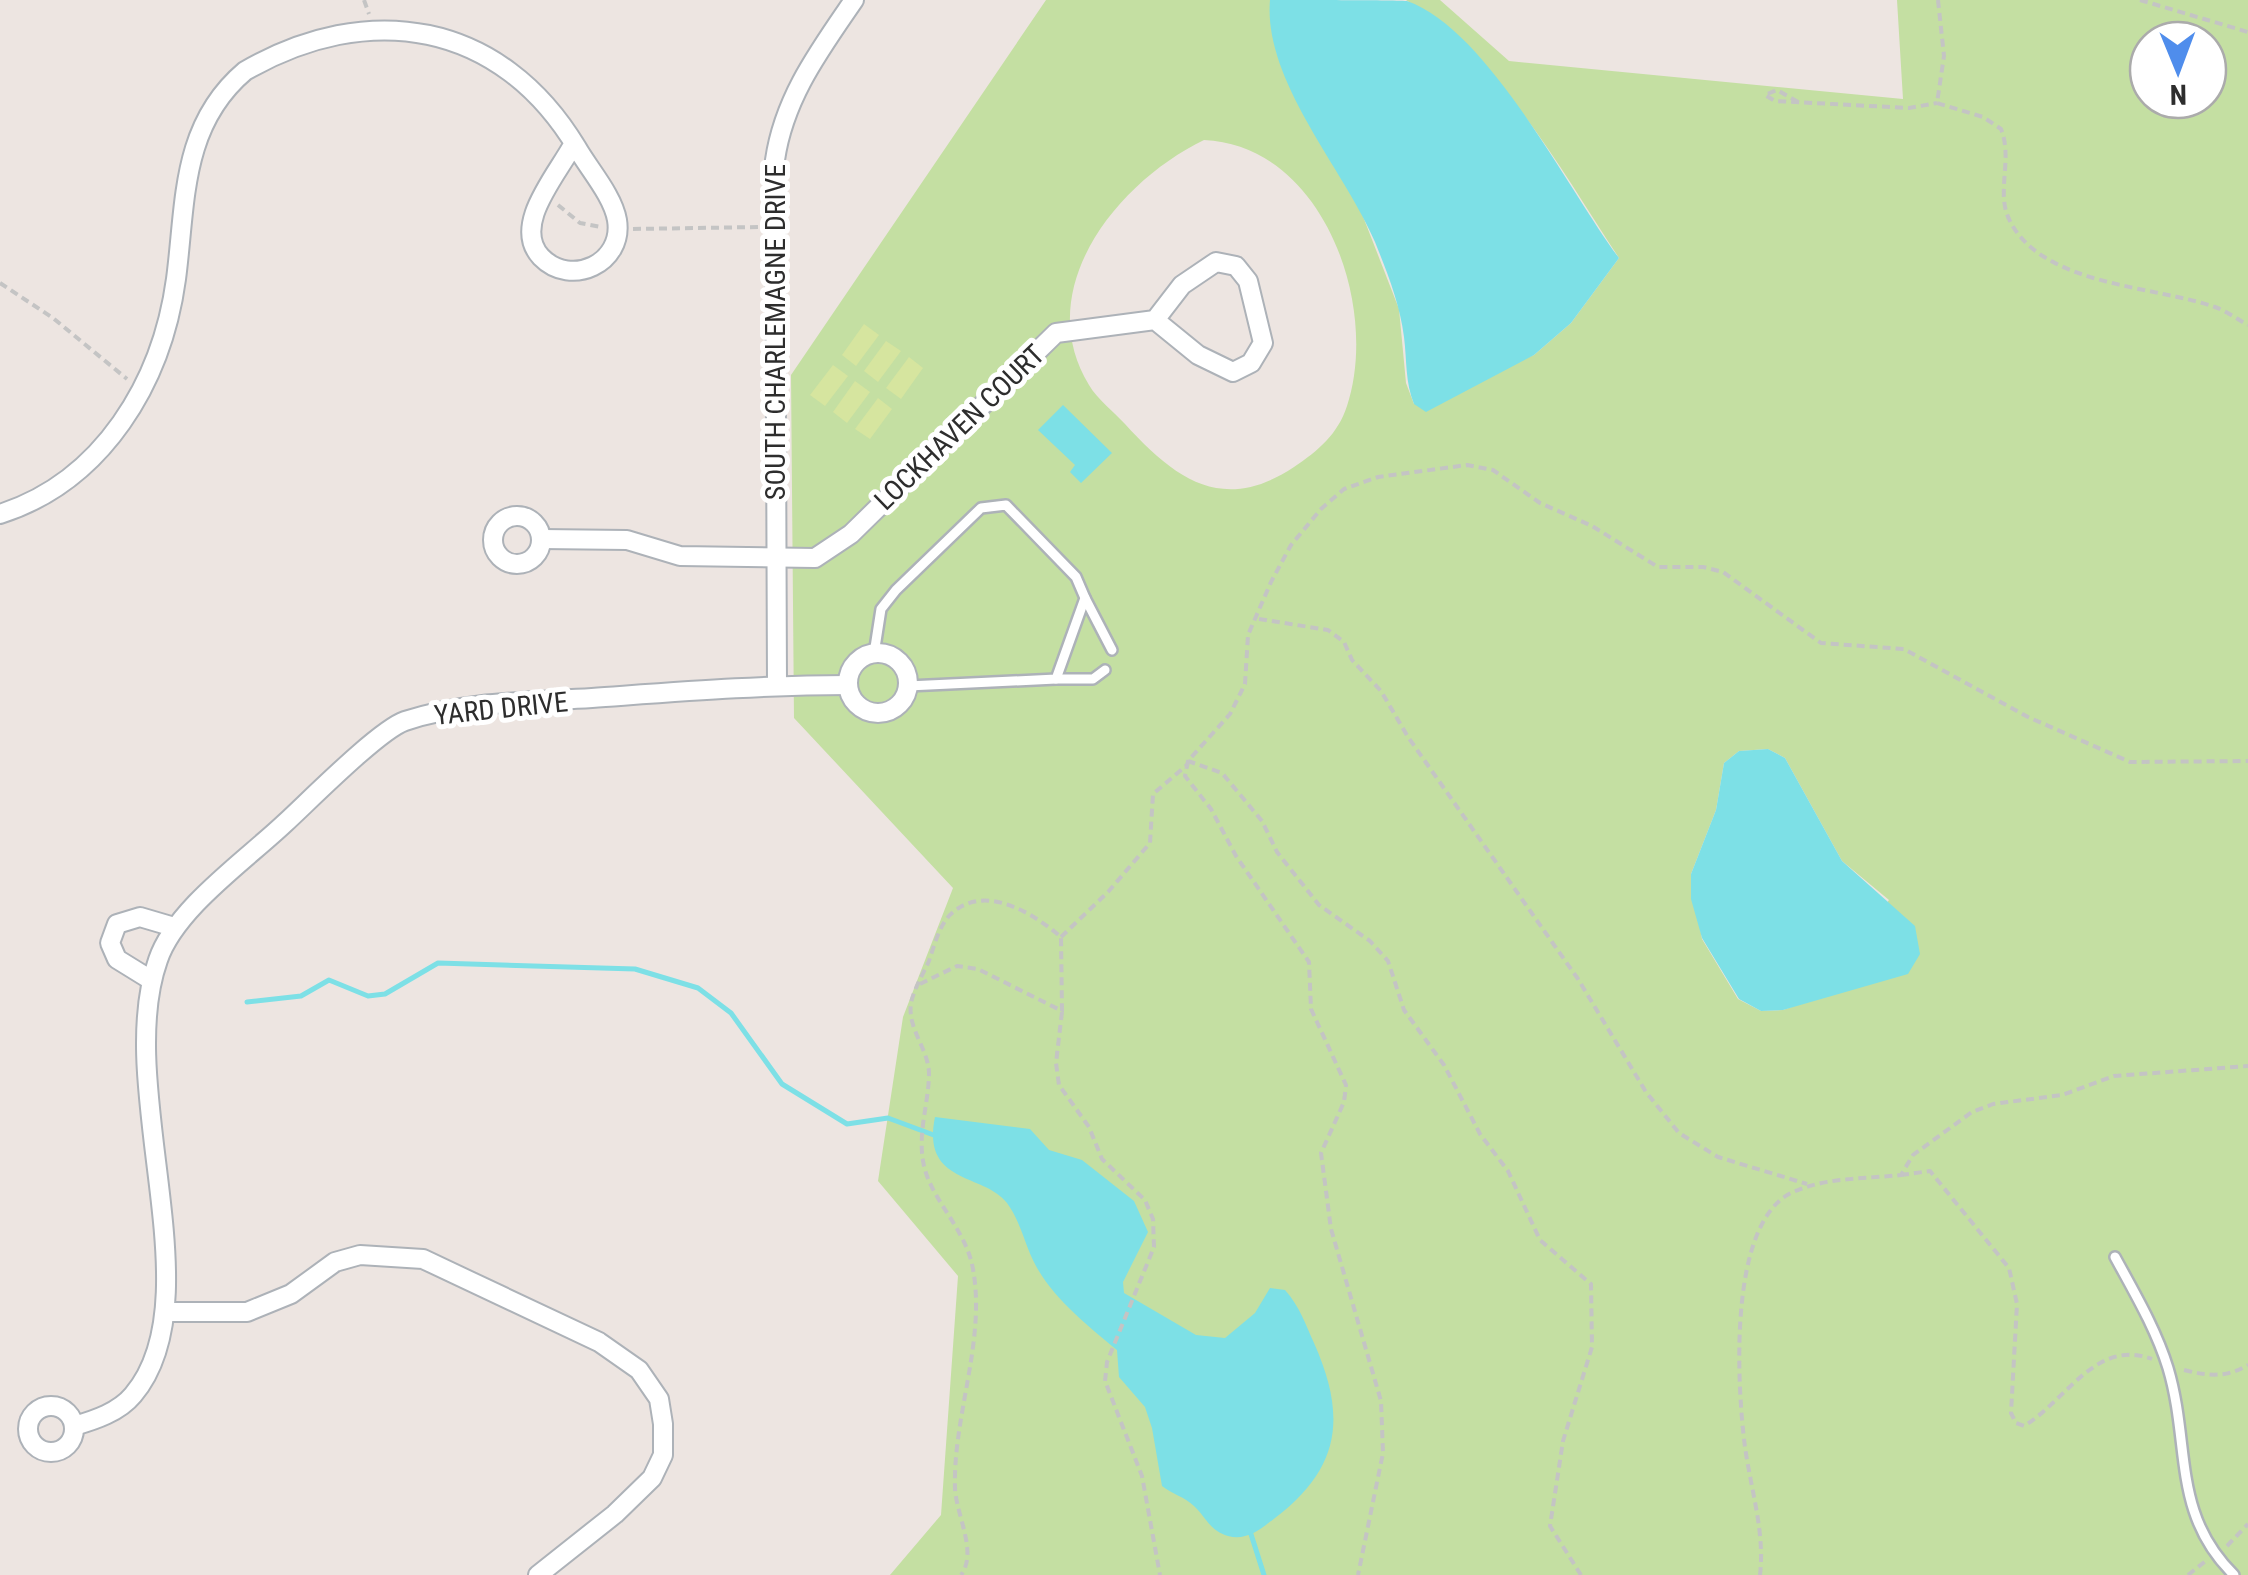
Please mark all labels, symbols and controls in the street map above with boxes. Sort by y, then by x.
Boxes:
north arrow [2128,20,2228,120]
text: N [2170,78,2187,111]
street label: SOUTH CHARLEMAGNE DRIVE [759,164,792,500]
street label: LOCKHAVEN COURT [868,338,1051,517]
street label: YARD DRIVE [433,685,570,732]

